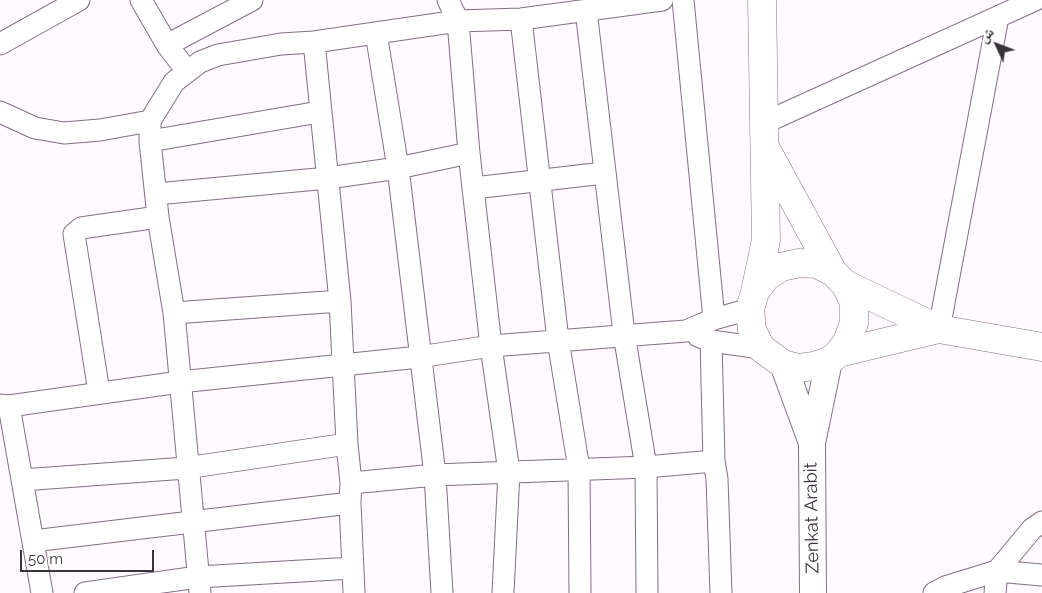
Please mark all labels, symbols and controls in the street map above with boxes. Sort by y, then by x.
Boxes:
north arrow [972,20,1022,70]
text: ش [975,24,997,46]
street label: Zenkat Arabit [800,462,824,574]
scale bar [22,540,156,572]
text: 50 m [28,550,63,568]

